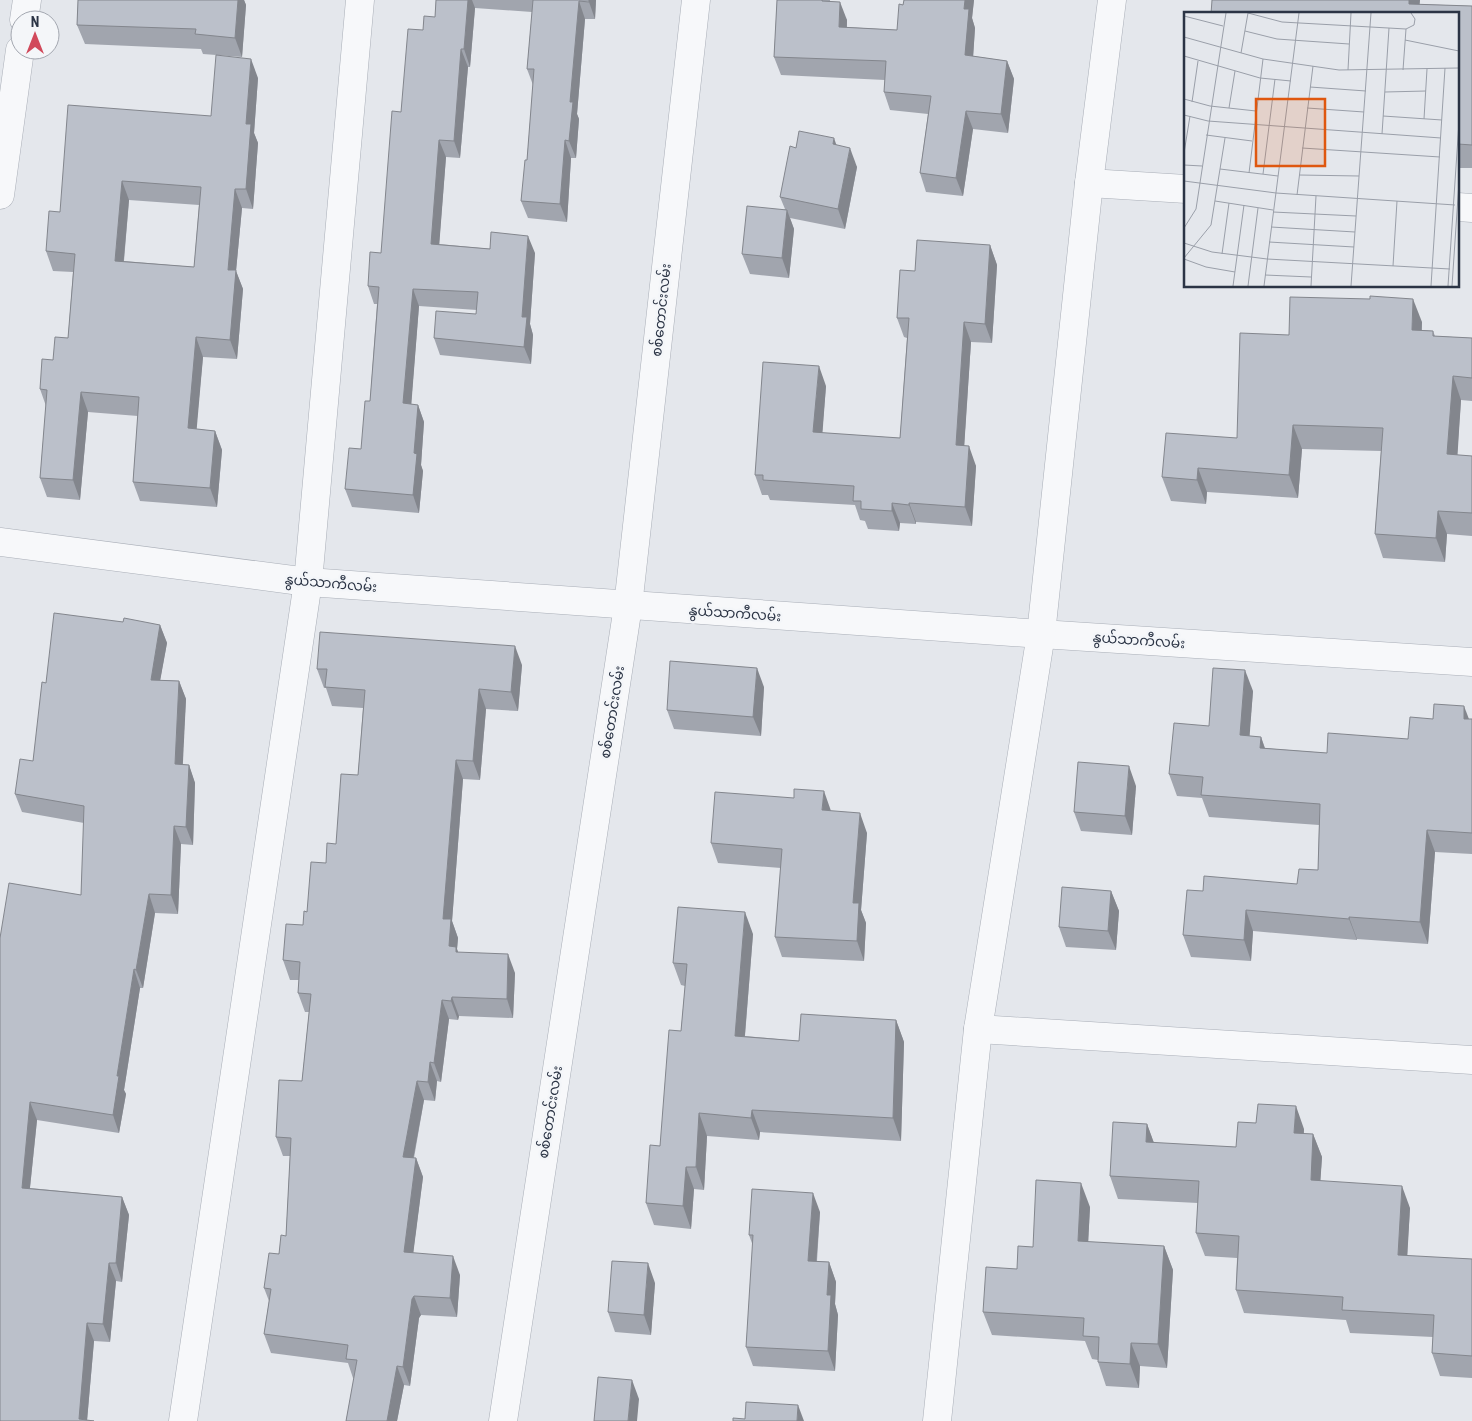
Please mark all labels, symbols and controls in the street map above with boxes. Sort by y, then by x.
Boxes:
north arrow [10,10,60,60]
inset map [1184,12,1460,288]
text: N [31,14,39,30]
street label: စစ်တောင်းလမ်း [646,262,674,357]
street label: နွယ်သာကီလမ်း [284,569,378,598]
street label: နွယ်သာကီလမ်း [688,600,782,627]
street label: နွယ်သာကီလမ်း [1092,627,1186,654]
street label: စစ်တောင်းလမ်း [595,664,627,760]
street label: စစ်တောင်းလမ်း [533,1064,565,1160]

